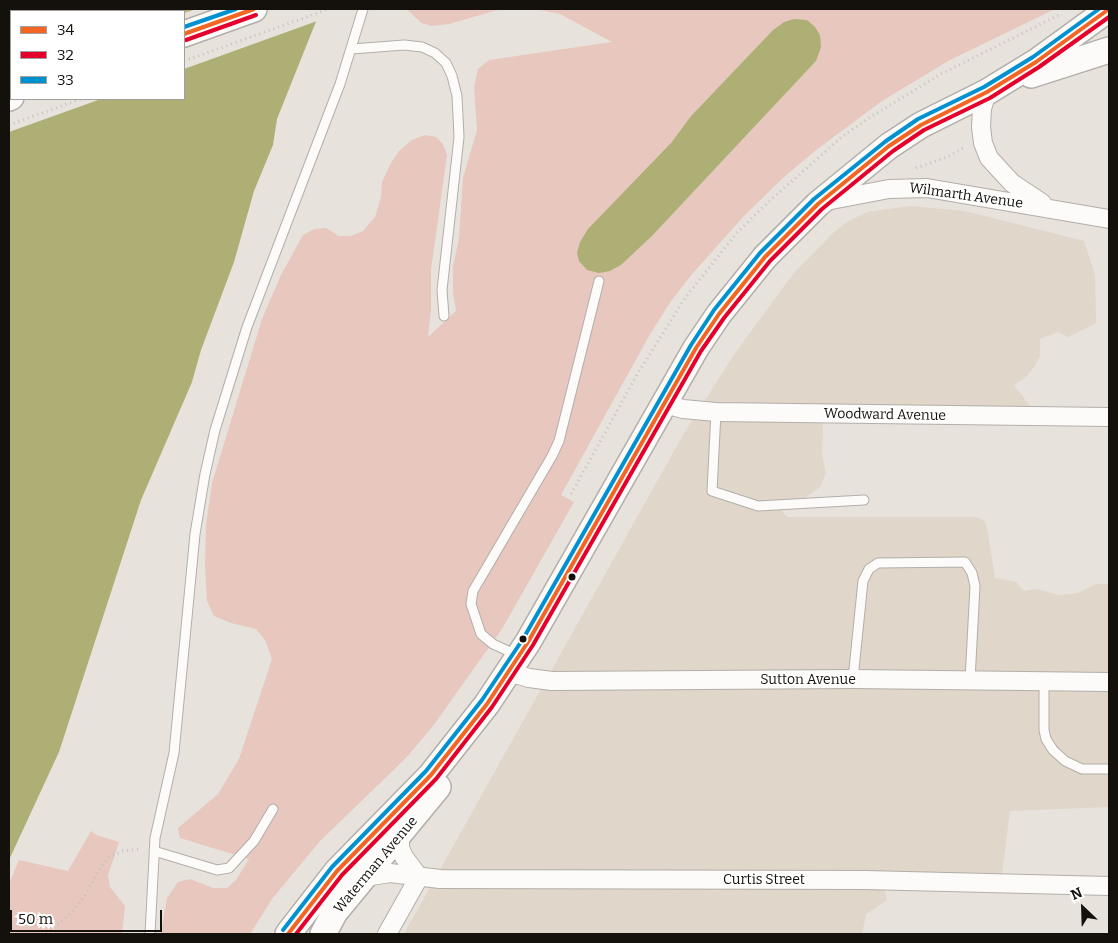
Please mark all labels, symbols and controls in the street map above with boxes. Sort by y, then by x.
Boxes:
legend [10,10,185,100]
text: 34 [57,21,74,39]
text: 32 [57,46,74,64]
text: 33 [57,71,74,89]
street label: Wilmarth Avenue [908,180,1024,212]
street label: Woodward Avenue [824,406,946,424]
unlabelled marker [567,572,577,582]
unlabelled marker [518,634,528,644]
street label: Sutton Avenue [760,672,856,688]
street label: Waterman Avenue [331,813,421,917]
street label: Curtis Street [723,872,805,888]
north arrow [1058,883,1108,933]
text: N [1068,884,1085,904]
scale bar [12,900,165,932]
text: 50 m [18,910,53,928]

